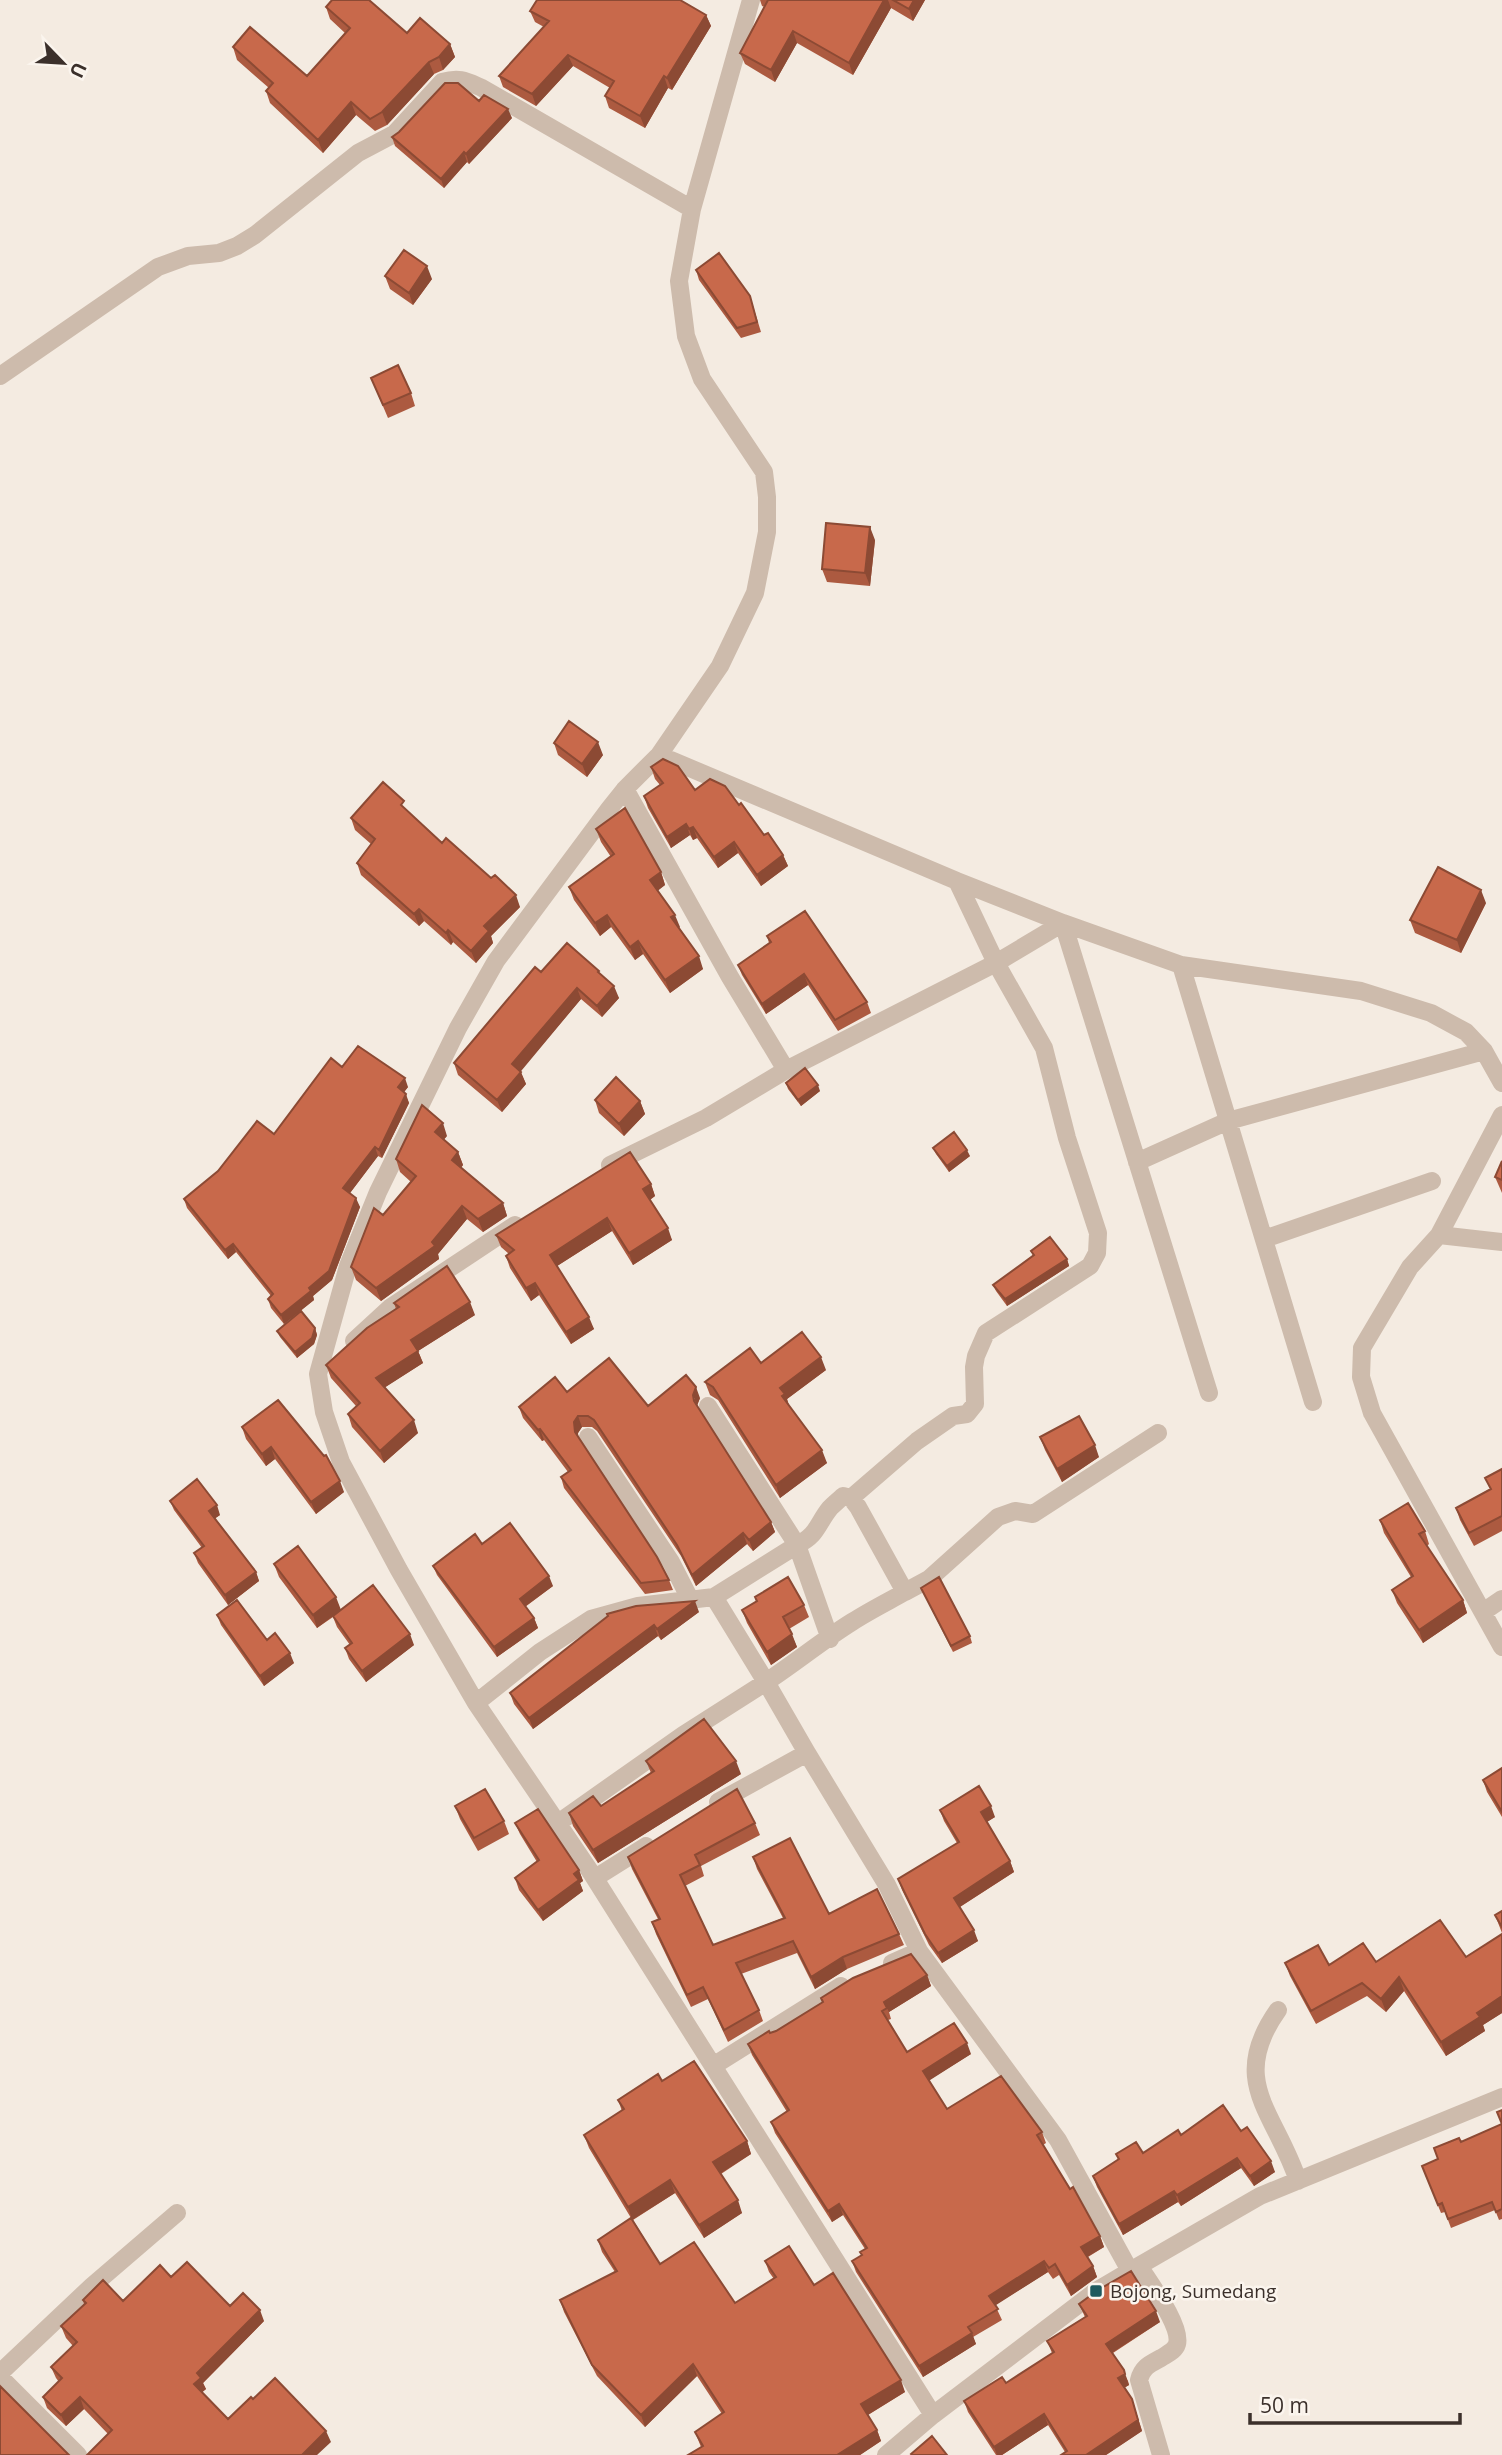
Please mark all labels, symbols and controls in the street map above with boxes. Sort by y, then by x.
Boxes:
north arrow [28,28,98,98]
text: U [64,58,93,82]
place label: Bojong, Sumedang [1110,2278,1276,2304]
marker: Bojong, Sumedang [1088,2283,1104,2299]
scale bar [1250,2382,1460,2426]
text: 50 m [1260,2391,1309,2419]

